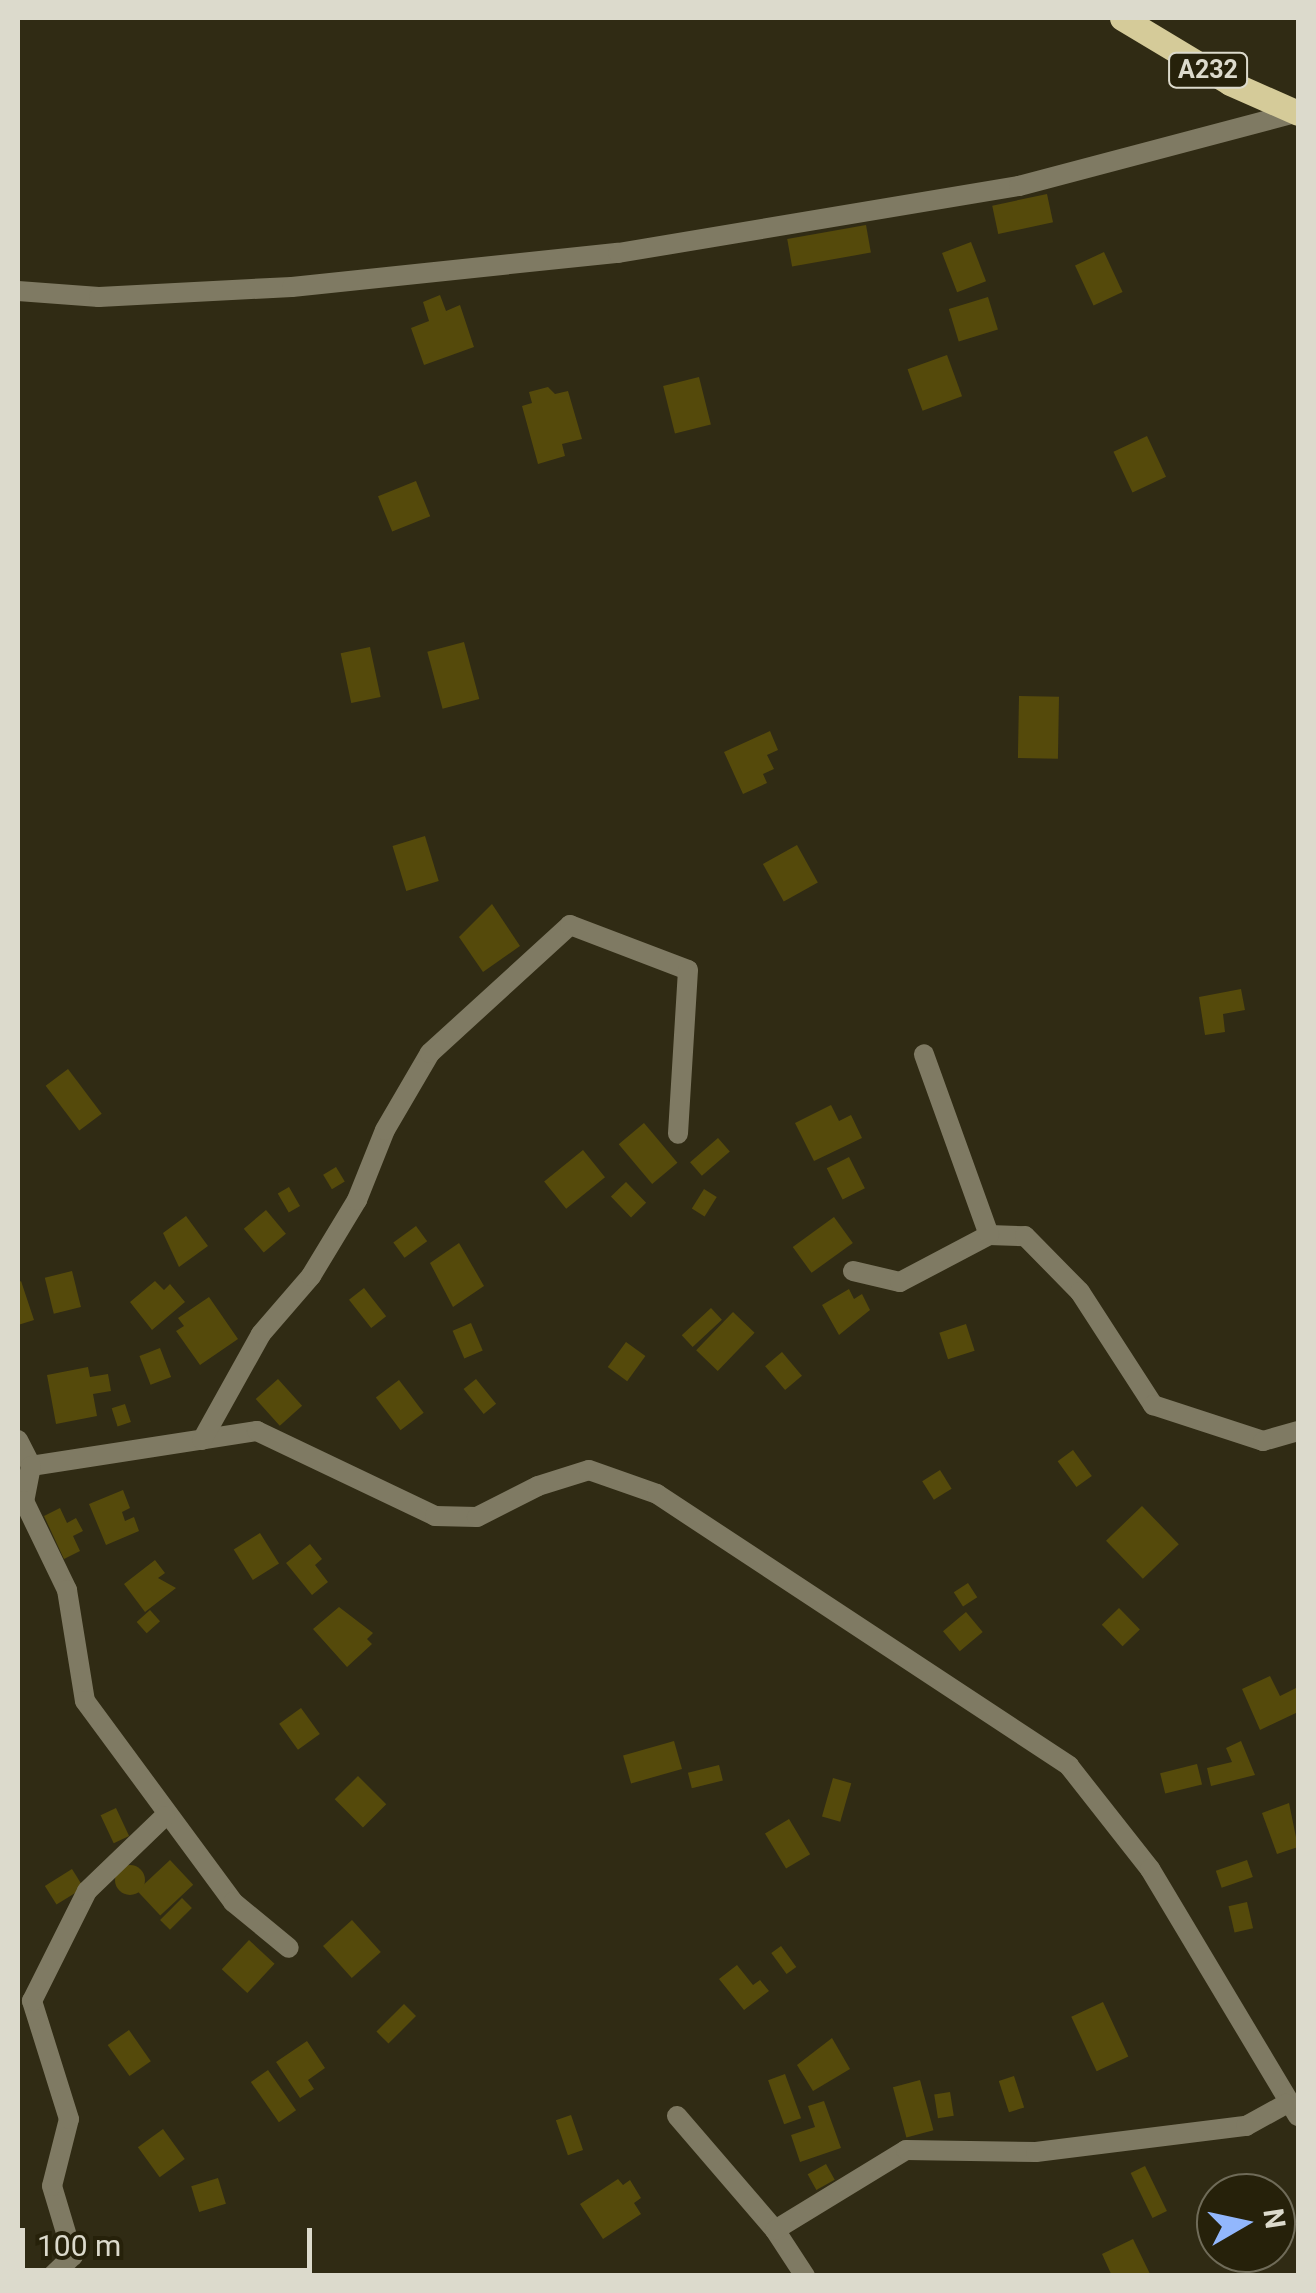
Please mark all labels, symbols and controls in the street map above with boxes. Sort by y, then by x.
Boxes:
road number: A232 [1168,50,1248,90]
north arrow [1196,2173,1296,2273]
text: N [1256,2206,1292,2231]
scale bar [25,2208,318,2270]
text: 100 m [37,2228,121,2263]

